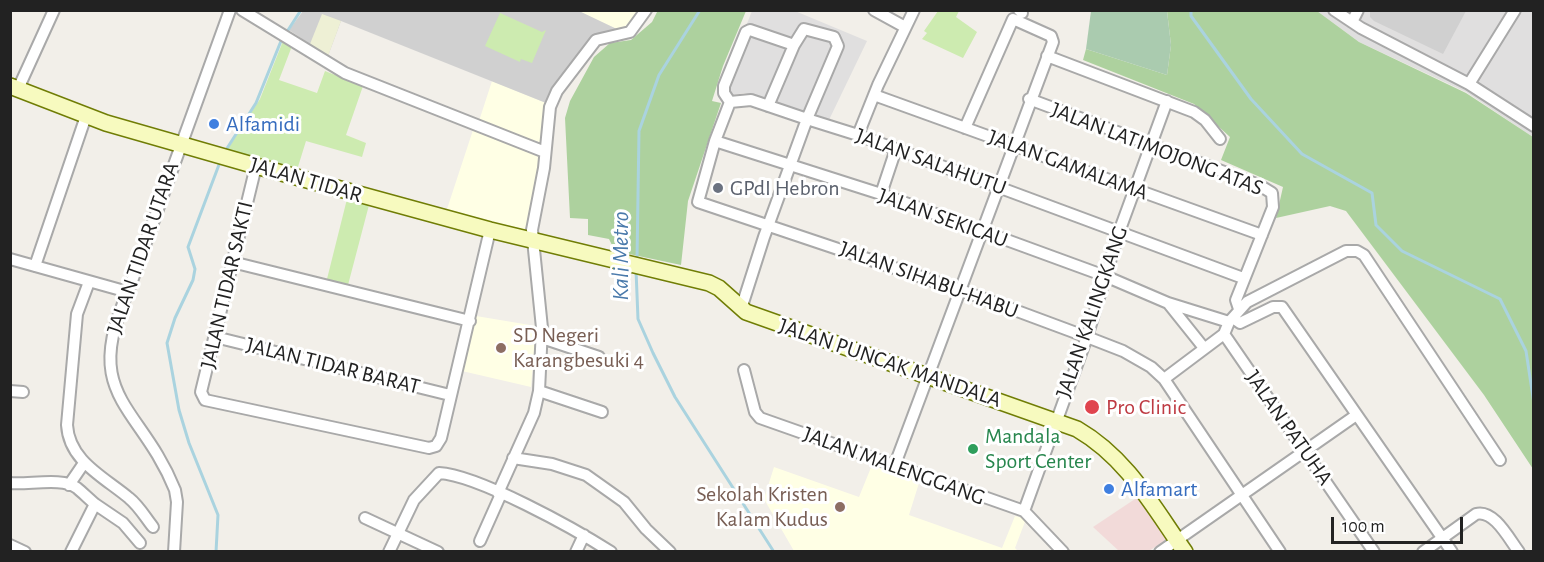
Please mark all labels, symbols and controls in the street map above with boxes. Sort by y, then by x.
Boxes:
street label: JALAN LATIMOJONG ATAS [1047,96,1267,202]
place label: Alfamidi [226,111,300,137]
marker: Alfamidi [207,117,221,131]
street label: JALAN SALAHUTU [852,123,1010,201]
street label: JALAN GAMALAMA [985,124,1151,206]
street label: JALAN TIDAR [247,151,365,209]
street label: JALAN TIDAR UTARA [101,159,185,337]
place label: GPdI Hebron [730,175,839,201]
marker: GPdI Hebron [711,181,725,195]
street label: JALAN SEKICAU [875,182,1011,254]
street label: JALAN TIDAR SAKTI [195,199,259,371]
water label: Kali Metro [607,211,635,301]
street label: JALAN KALINGKANG [1050,222,1134,402]
street label: JALAN SIHABU-HABU [836,235,1022,325]
street label: JALAN PUNCAK MANDALA [775,313,1005,413]
place label: SD Negeri Karangbesuki 4 [513,322,644,374]
street label: JALAN TIDAR BARAT [243,332,423,400]
marker: SD Negeri Karangbesuki 4 [494,341,508,355]
street label: JALAN PATUHA [1240,365,1338,491]
place label: Pro Clinic [1106,394,1186,420]
marker: Pro Clinic [1083,398,1101,416]
street label: JALAN MALENGGANG [799,421,989,511]
place label: Mandala Sport Center [985,423,1091,475]
marker: Mandala Sport Center [966,442,980,456]
place label: Alfamart [1121,476,1197,502]
place label: Sekolah Kristen Kalam Kudus [696,481,828,532]
marker: Alfamart [1102,482,1116,496]
marker: Sekolah Kristen Kalam Kudus [833,500,847,514]
scale bar [1334,505,1466,543]
text: 100 m [1342,518,1385,536]

